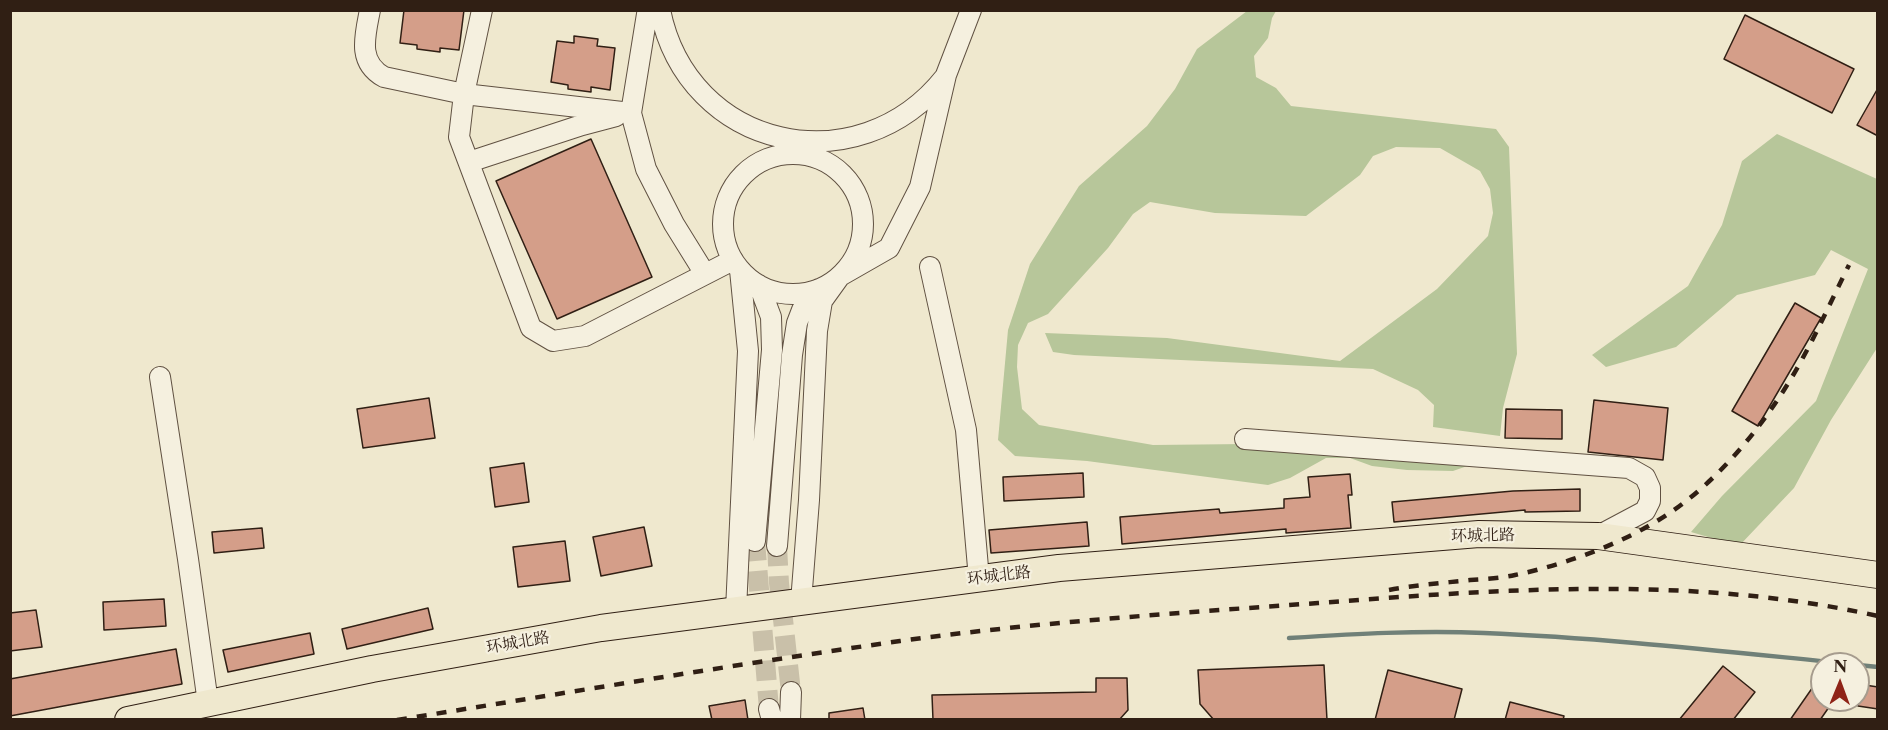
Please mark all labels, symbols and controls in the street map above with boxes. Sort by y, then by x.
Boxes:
street label: 环城北路 [1451,526,1515,546]
street label: 环城北路 [966,563,1032,589]
street label: 环城北路 [485,628,551,658]
north arrow [1810,652,1870,712]
text: N [1833,656,1847,676]

